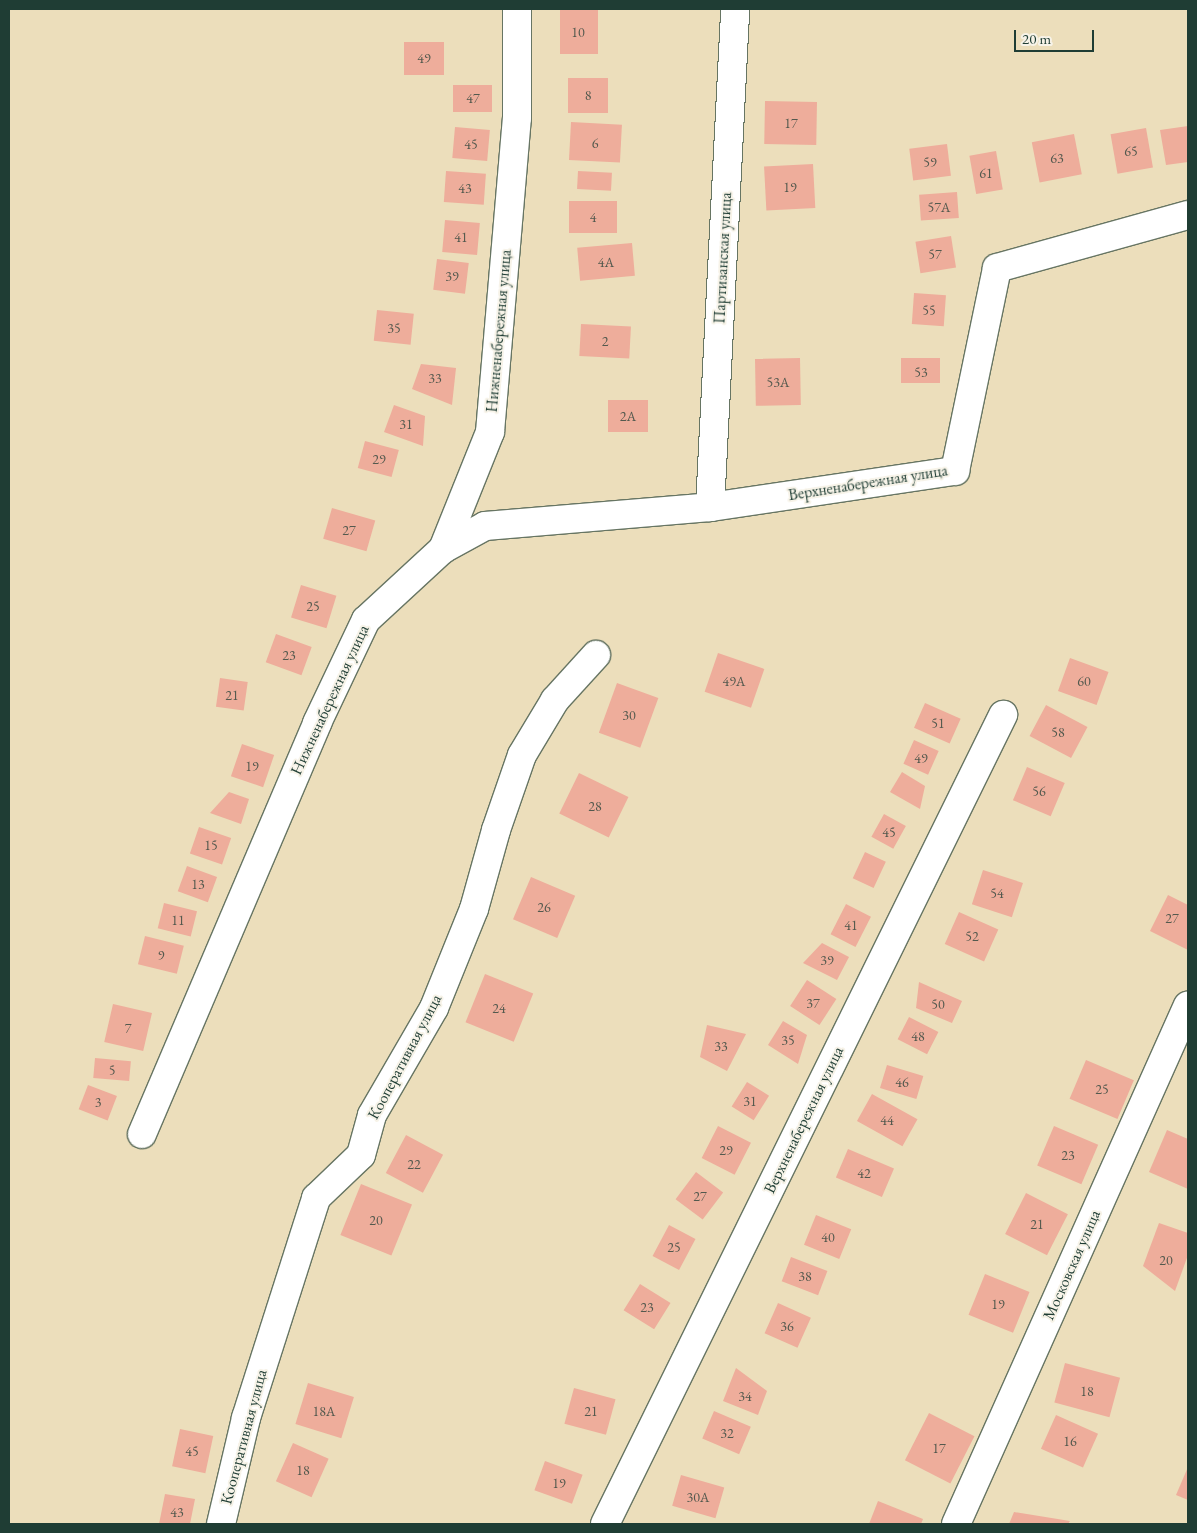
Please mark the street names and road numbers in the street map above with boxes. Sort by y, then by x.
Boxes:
street label: Партизанская улица [710,192,736,324]
street label: Нижненабережная улица [482,249,516,413]
street label: Верхненабережная улица [787,461,949,505]
street label: Нижненабережная улица [287,622,373,778]
street label: Кооперативная улица [364,991,446,1123]
street label: Верхненабережная улица [760,1043,848,1197]
street label: Московская улица [1039,1207,1105,1323]
street label: Кооперативная улица [217,1367,271,1507]

